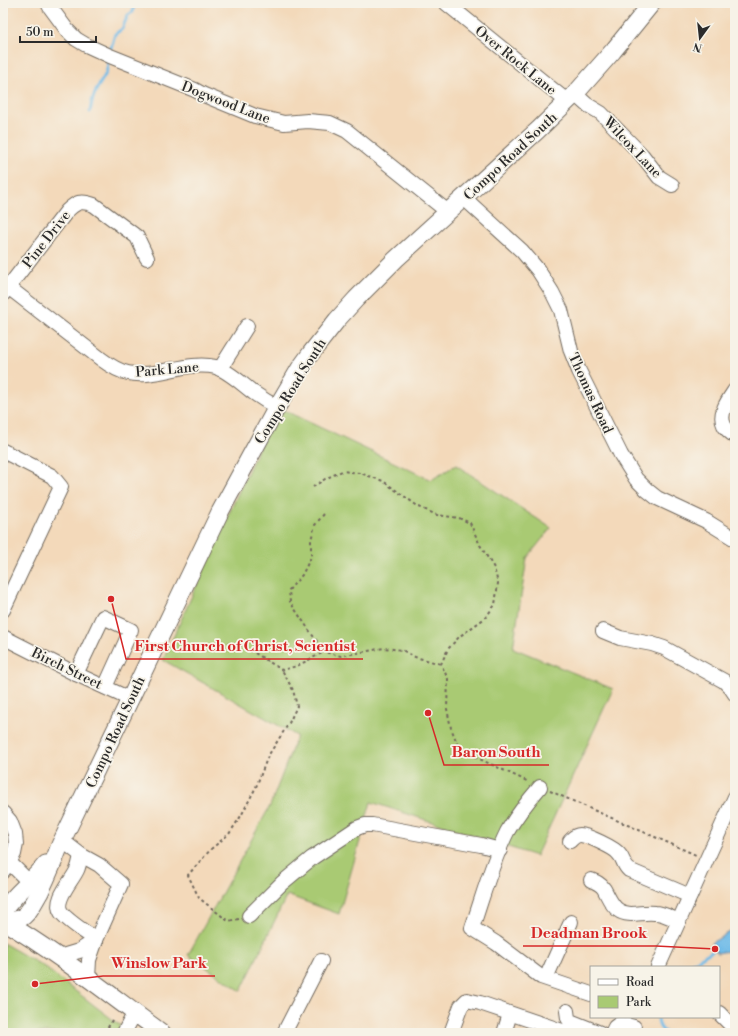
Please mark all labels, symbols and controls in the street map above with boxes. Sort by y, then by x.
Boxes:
scale bar [20,18,96,44]
north arrow [680,18,720,58]
street label: Over Rock Lane [471,22,560,99]
text: 50 m [26,25,54,40]
text: N [691,39,704,55]
street label: Dogwood Lane [179,78,273,128]
street label: Compo Road South [460,108,562,205]
street label: Wilcox Lane [599,113,665,182]
street label: Pine Drive [19,207,75,272]
street label: Compo Road South [251,335,331,448]
street label: Thomas Road [564,350,617,437]
street label: Park Lane [135,358,200,382]
callout: First Church of Christ, Scientist [126,632,363,659]
text: First Church of Christ, Scientist [135,637,356,656]
street label: Birch Street [27,644,105,694]
street label: Compo Road South [82,673,150,791]
callout: Baron South [444,738,549,765]
text: Baron South [452,743,541,762]
callout: Deadman Brook [523,919,656,946]
text: Deadman Brook [531,924,648,943]
callout: Winslow Park [103,949,215,976]
text: Winslow Park [110,954,208,973]
legend [590,966,720,1018]
text: Road [626,975,654,990]
text: Park [626,995,652,1010]

